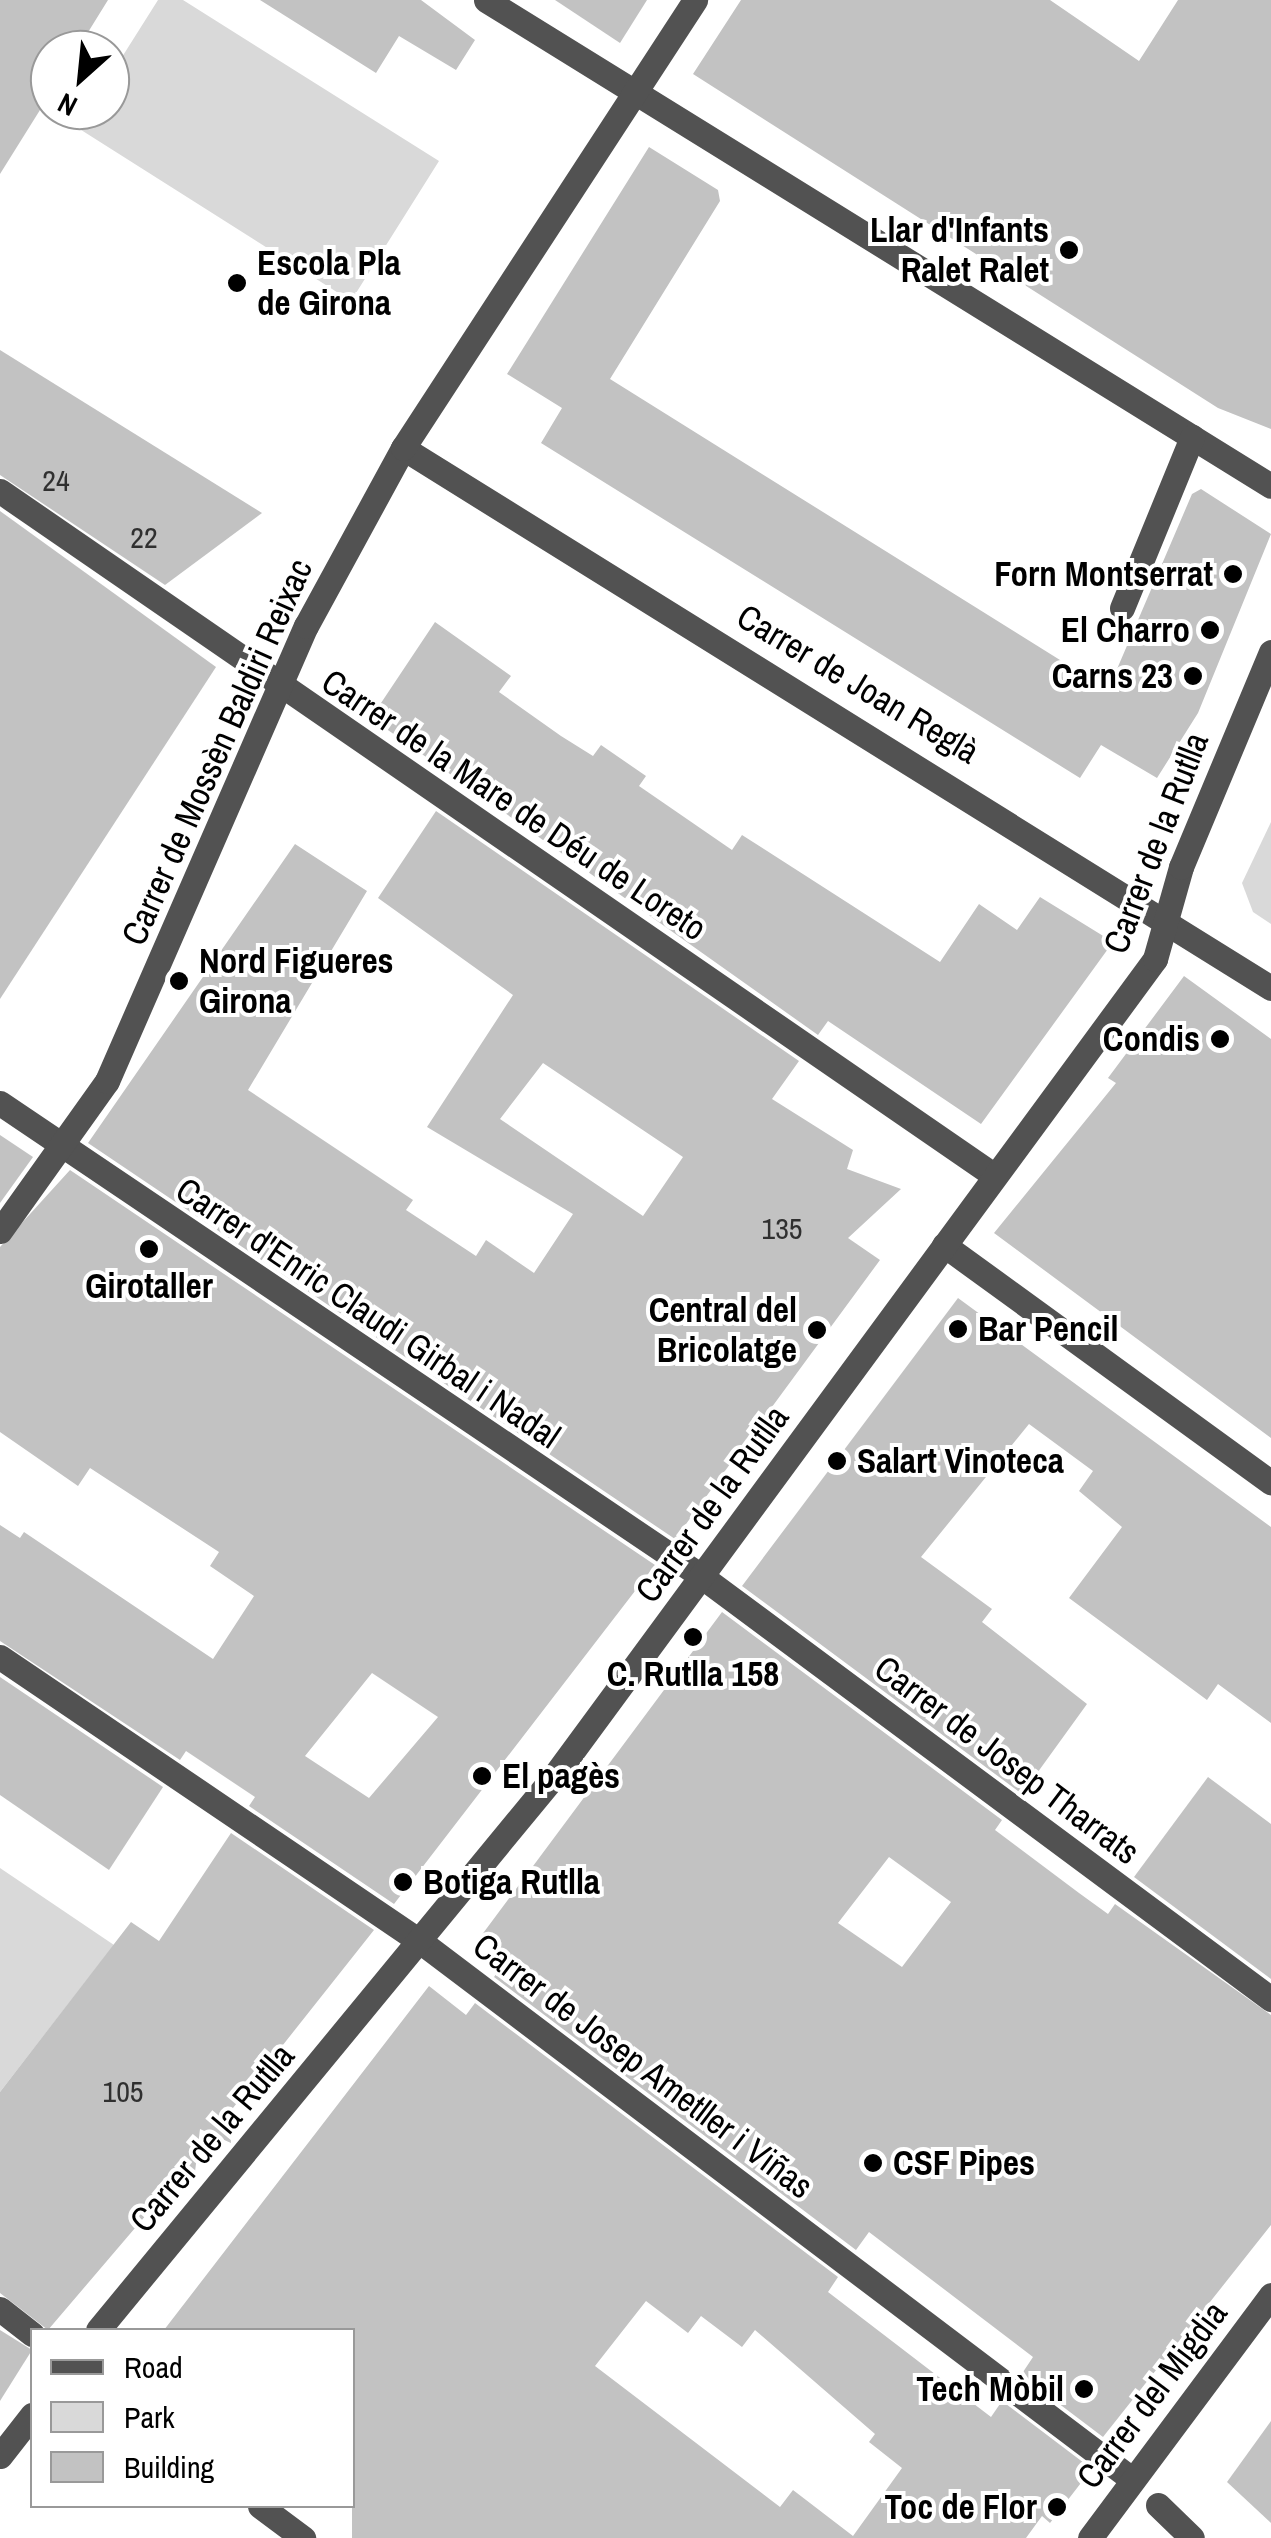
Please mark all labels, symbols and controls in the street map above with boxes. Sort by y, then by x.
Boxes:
north arrow [30,30,130,130]
text: N [51,84,83,126]
place label: Llar d'Infants Ralet Ralet [870,209,1049,291]
marker: Llar d'Infants Ralet Ralet [1058,239,1080,261]
place label: Escola Pla de Girona [257,242,401,324]
marker: Escola Pla de Girona [226,272,248,294]
house number: 24 [42,462,70,498]
house number: 22 [130,519,158,555]
street label: Carrer de Mossèn Baldiri Reixac [113,553,321,951]
place label: Forn Montserrat [994,553,1213,595]
marker: Forn Montserrat [1222,563,1244,585]
street label: Carrer de Joan Reglà [730,595,986,773]
place label: El Charro [1061,609,1190,651]
marker: El Charro [1199,619,1221,641]
place label: Carns 23 [1052,655,1173,697]
street label: Carrer de la Mare de Déu de Loreto [314,660,714,950]
marker: Carns 23 [1182,665,1204,687]
street label: Carrer de la Rutlla [1095,727,1217,959]
place label: Nord Figueres Girona [199,940,394,1022]
marker: Nord Figueres Girona [168,970,190,992]
place label: Condis [1103,1018,1200,1060]
marker: Condis [1209,1028,1231,1050]
street label: Carrer d'Enric Claudi Girbal i Nadal [168,1169,568,1457]
house number: 135 [761,1210,803,1246]
marker: Girotaller [138,1238,160,1260]
place label: Girotaller [85,1265,213,1307]
place label: Central del Bricolatge [649,1289,797,1371]
place label: Bar Pencil [978,1308,1118,1350]
marker: Bar Pencil [947,1318,969,1340]
marker: Central del Bricolatge [806,1319,828,1341]
street label: Carrer de la Rutlla [627,1397,797,1611]
place label: Salart Vinoteca [857,1440,1064,1482]
marker: Salart Vinoteca [826,1450,848,1472]
marker: C. Rutlla 158 [682,1626,704,1648]
street label: Carrer de Josep Tharrats [866,1647,1148,1873]
place label: C. Rutlla 158 [607,1653,779,1695]
place label: El pagès [502,1755,620,1797]
marker: El pagès [471,1765,493,1787]
place label: Botiga Rutlla [423,1861,600,1903]
marker: Botiga Rutlla [392,1871,414,1893]
street label: Carrer de Josep Ametller i Viñas [464,1924,822,2208]
street label: Carrer de la Rutlla [121,2035,303,2241]
house number: 105 [102,2073,144,2109]
place label: CSF Pipes [893,2142,1035,2184]
marker: CSF Pipes [862,2152,884,2174]
street label: Carrer del Migdia [1068,2293,1236,2497]
legend [30,2328,355,2508]
text: Road [124,2347,183,2387]
place label: Tech Mòbil [916,2368,1064,2410]
marker: Tech Mòbil [1073,2378,1095,2400]
text: Park [124,2397,175,2437]
text: Building [124,2447,214,2487]
place label: Toc de Flor [884,2486,1037,2528]
marker: Toc de Flor [1046,2496,1068,2518]

